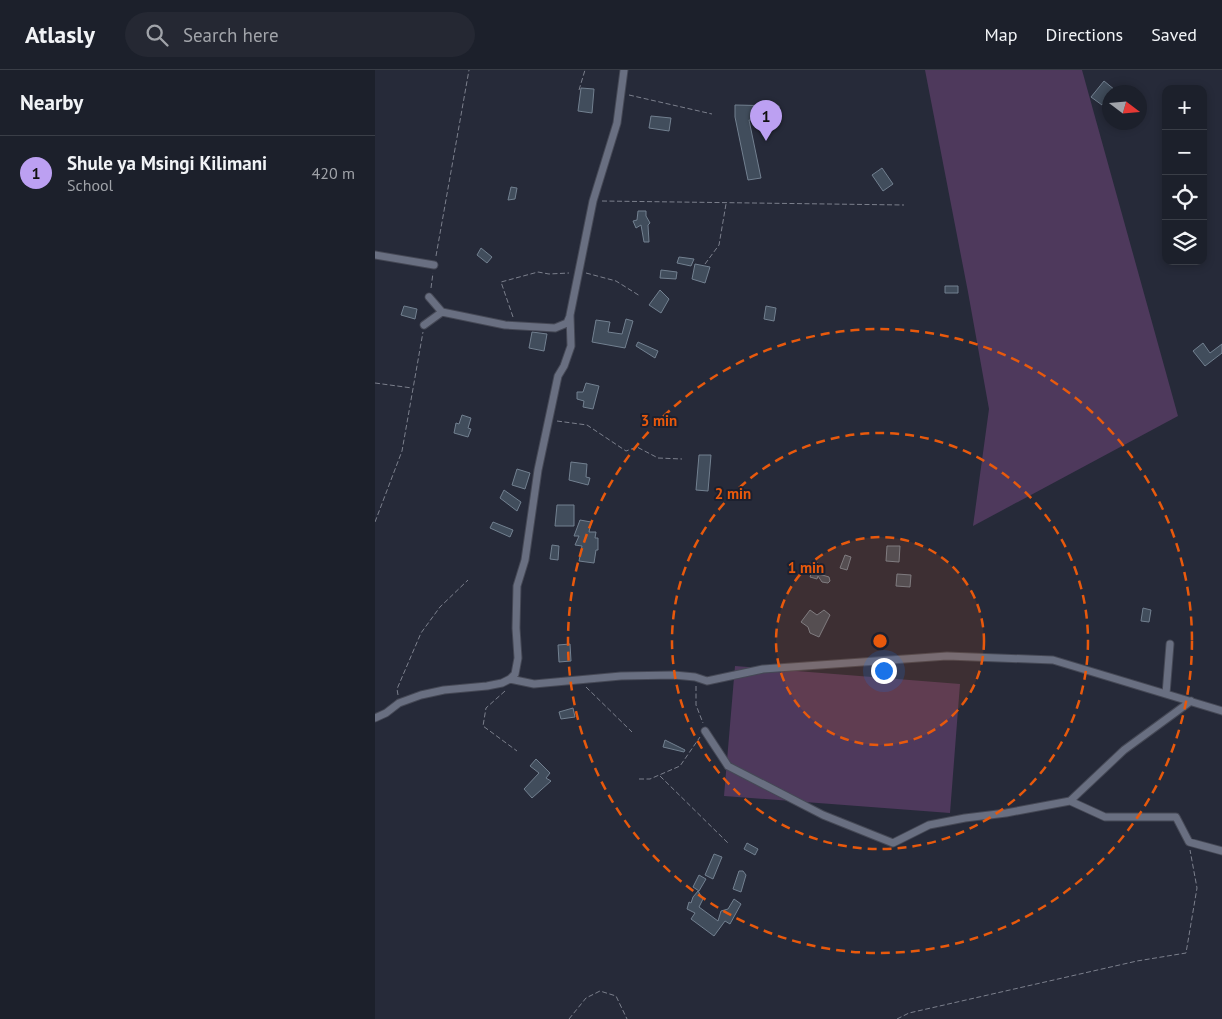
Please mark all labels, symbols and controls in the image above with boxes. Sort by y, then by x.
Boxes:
search box [125,12,475,57]
text: Atlasly [25,19,95,50]
icon: search [143,21,171,49]
text: Search here [183,23,279,47]
text: Map [985,23,1017,46]
text: Directions [1045,23,1123,46]
text: Saved [1151,23,1197,46]
north arrow [1102,85,1147,130]
map controls [1162,85,1207,265]
button: + [1162,85,1207,130]
text: Nearby [20,89,83,116]
pin: 1 [750,100,782,141]
button: − [1162,130,1207,175]
text: Shule ya Msingi Kilimani [67,151,267,175]
text: 1 [31,163,41,183]
text: 420 m [312,163,355,183]
text: School [67,175,113,195]
button: locate [1162,175,1207,220]
button: layers [1162,220,1207,265]
text: 3 min [641,411,677,430]
text: 2 min [715,484,751,503]
text: 1 min [788,558,824,577]
centre of rings [871,632,889,650]
your location [871,658,897,684]

